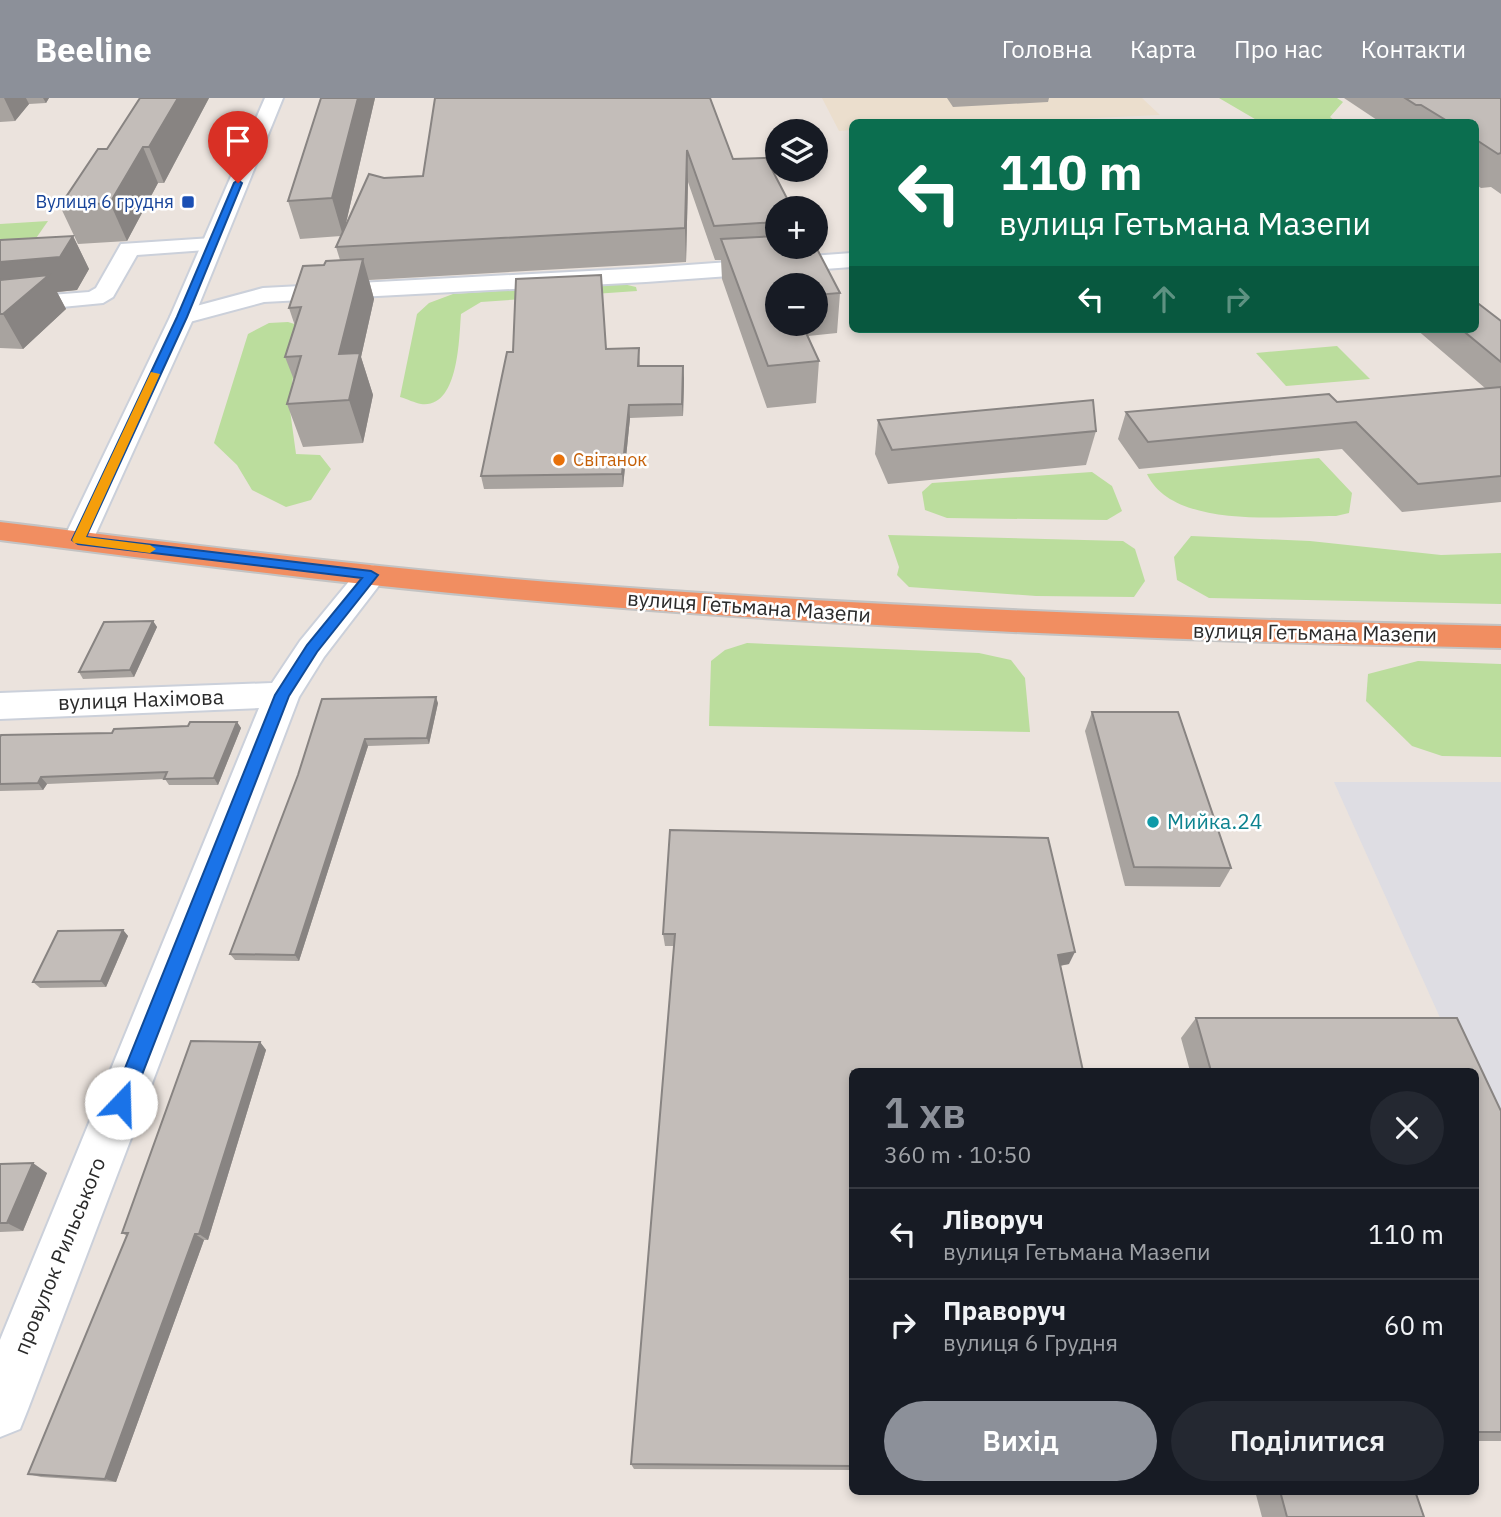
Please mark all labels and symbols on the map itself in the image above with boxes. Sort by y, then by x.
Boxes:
pin [208,111,268,183]
place label: Вулиця 6 грудня [35,190,174,213]
marker: Вулиця 6 грудня [180,194,196,210]
place label: Світанок [573,448,647,471]
marker: Світанок [551,452,567,468]
street label: вулиця Гетьмана Мазепи [626,584,872,628]
street label: вулиця Гетьмана Мазепи [1193,616,1437,648]
street label: вулиця Нахімова [58,682,224,716]
place label: Мийка.24 [1167,807,1262,835]
marker: Мийка.24 [1145,814,1161,830]
position arrow [84,1066,158,1140]
street label: провулок Рильського [7,1153,112,1359]

